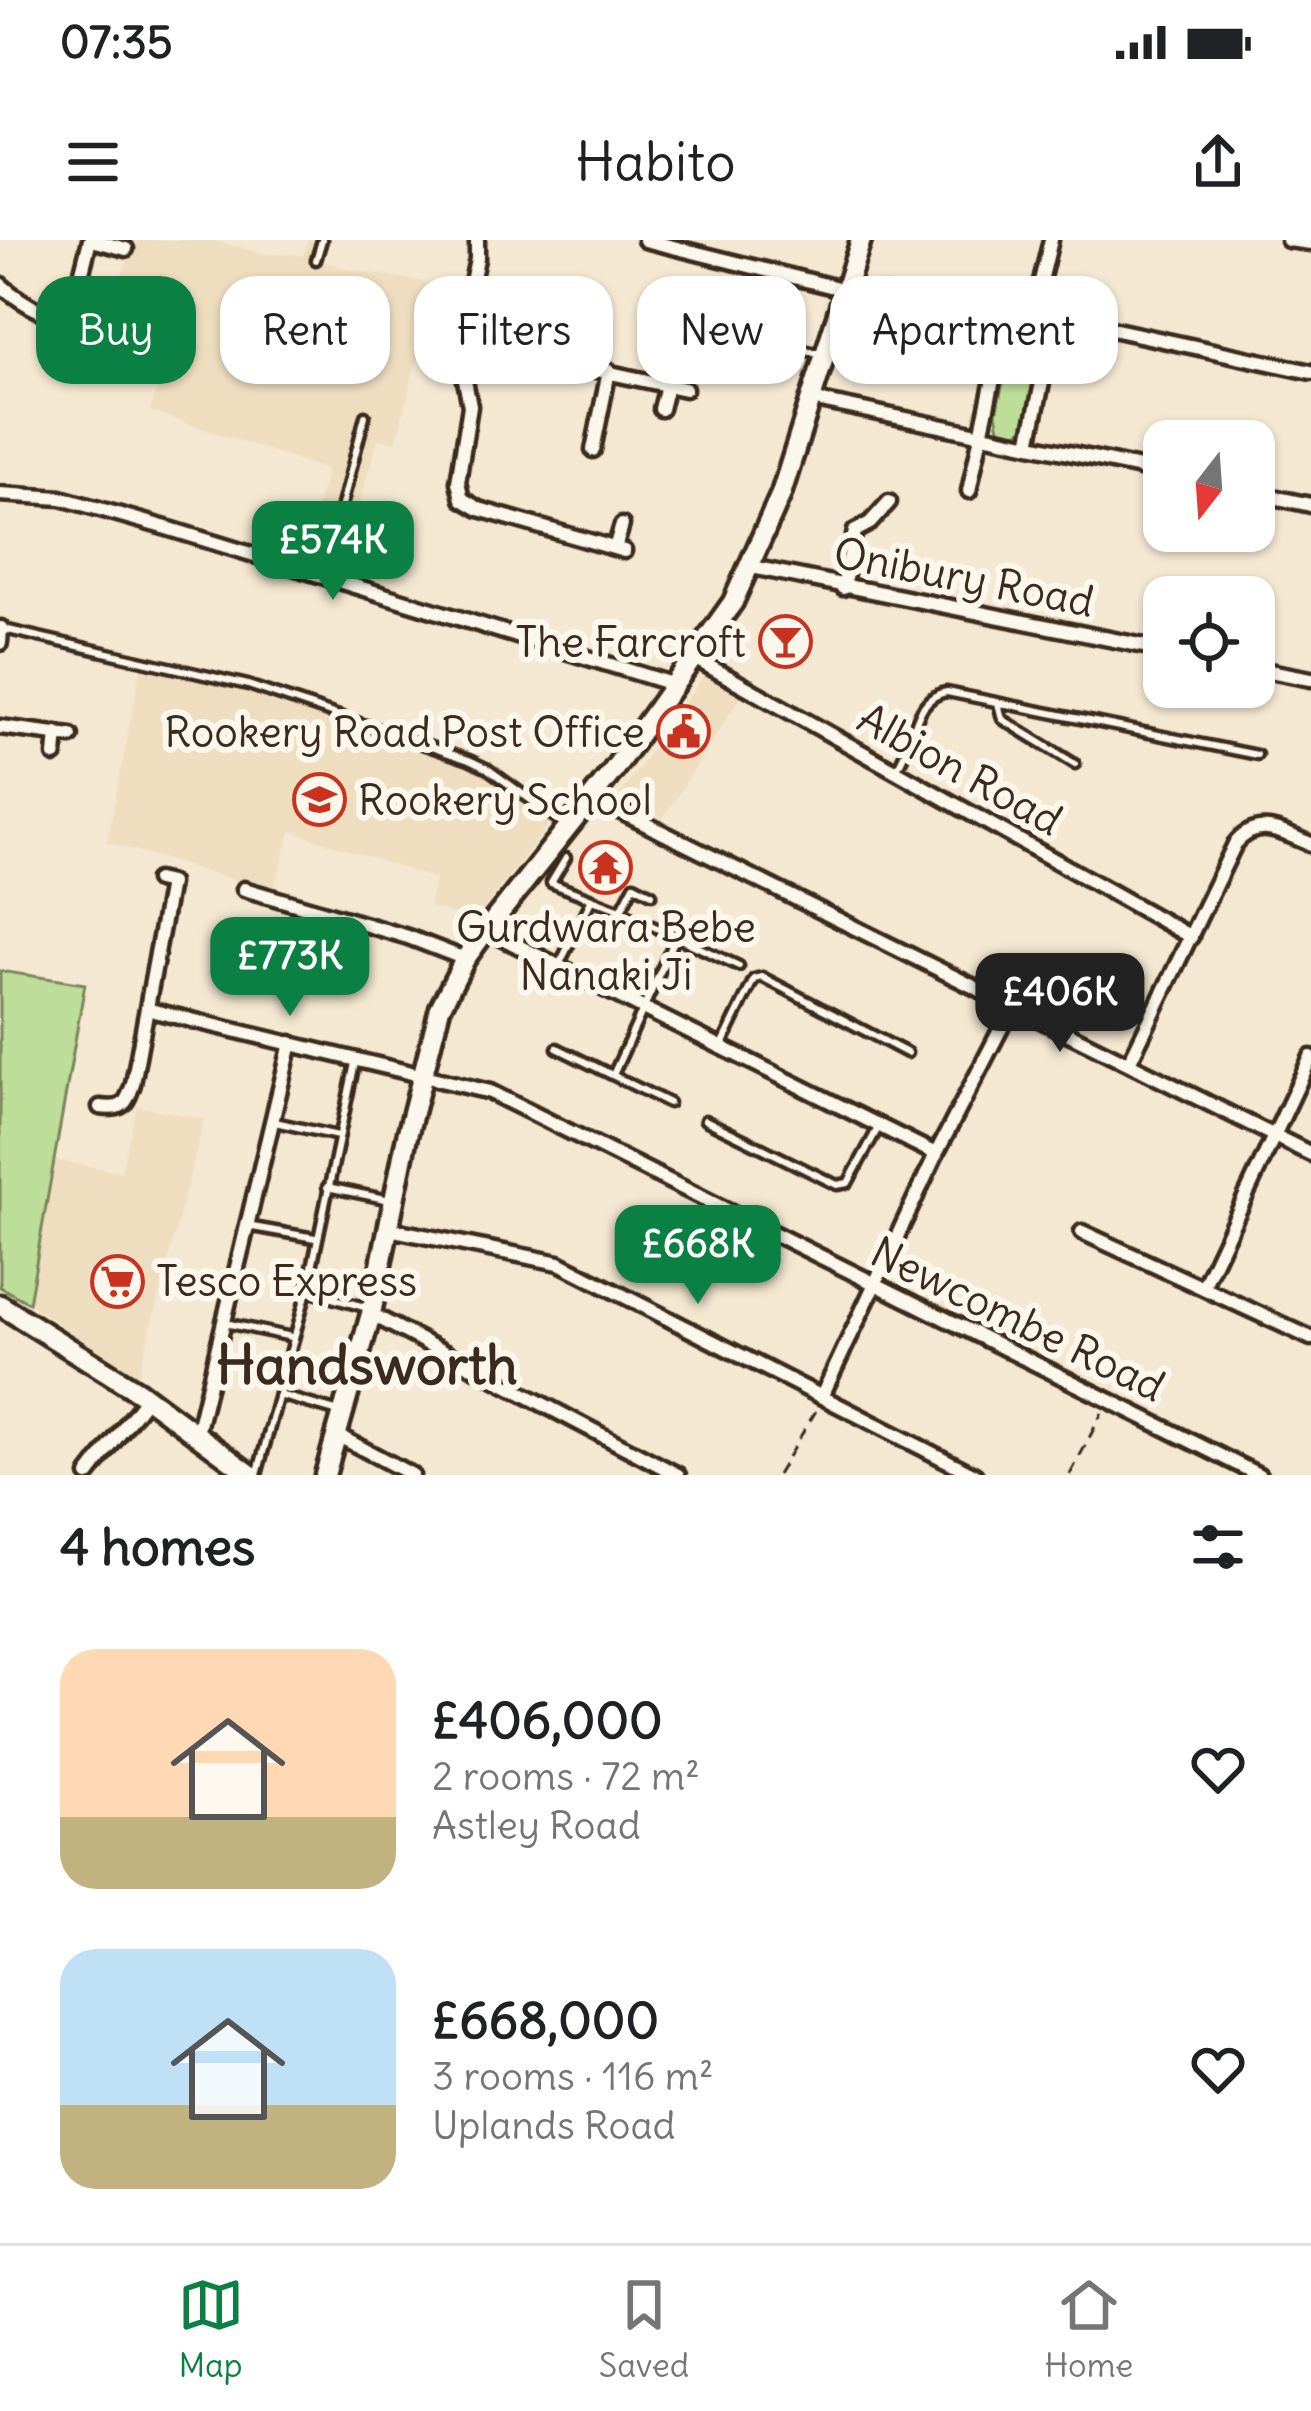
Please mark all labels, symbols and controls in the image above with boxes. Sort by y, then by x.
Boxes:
text: 07:35 [60,14,173,70]
text: Habito [575,128,736,196]
icon: menu [60,129,126,195]
icon: share [1185,129,1251,195]
chip: Buy [36,276,196,384]
chip: Rent [220,276,390,384]
chip: Filters [414,276,613,384]
chip: New [637,276,806,384]
chip: Apartment [830,276,1118,384]
north arrow [1143,420,1275,552]
map controls [1143,420,1275,708]
pin: £574K [249,501,417,603]
text: £574K [279,515,387,564]
street label: Onibury Road [830,526,1098,628]
button: locate [1143,576,1275,708]
bar icon: The Farcroft [757,614,813,670]
place label: The Farcroft [515,616,746,668]
street label: Albion Road [849,692,1071,846]
public building icon: Rookery Road Post Office [656,704,712,760]
place label: Rookery Road Post Office [164,706,645,758]
school or university icon: Rookery School [291,772,347,828]
place label: Rookery School [358,774,652,826]
temple icon: Gurdwara Bebe Nanaki Ji [578,840,634,896]
place label: Gurdwara Bebe Nanaki Ji [456,901,756,1001]
pin: £773K [206,917,374,1019]
text: £773K [237,931,343,980]
pin: £406K [976,953,1144,1055]
text: £406K [1002,967,1118,1016]
pin: £668K [614,1205,782,1307]
text: £668K [642,1219,754,1268]
street label: Newcombe Road [863,1225,1173,1413]
supermarket icon: Tesco Express [89,1253,145,1309]
place label: Tesco Express [156,1255,417,1307]
district label: Handsworth [216,1331,518,1399]
icon: filters [1185,1514,1251,1580]
text: 4 homes [60,1515,255,1579]
text: £406,000 [432,1688,663,1752]
icon: home [156,1697,300,1841]
icon: heart [1185,1736,1251,1802]
text: 2 rooms · 72 m² [432,1752,700,1801]
text: Astley Road [432,1801,641,1850]
text: £668,000 [432,1988,659,2052]
icon: home [156,1997,300,2141]
icon: heart [1185,2036,1251,2102]
text: 3 rooms · 116 m² [432,2052,714,2101]
text: Uplands Road [432,2101,676,2150]
tab: Map [178,2272,244,2386]
tab: Saved [599,2272,689,2386]
tab: Home [1044,2272,1133,2386]

